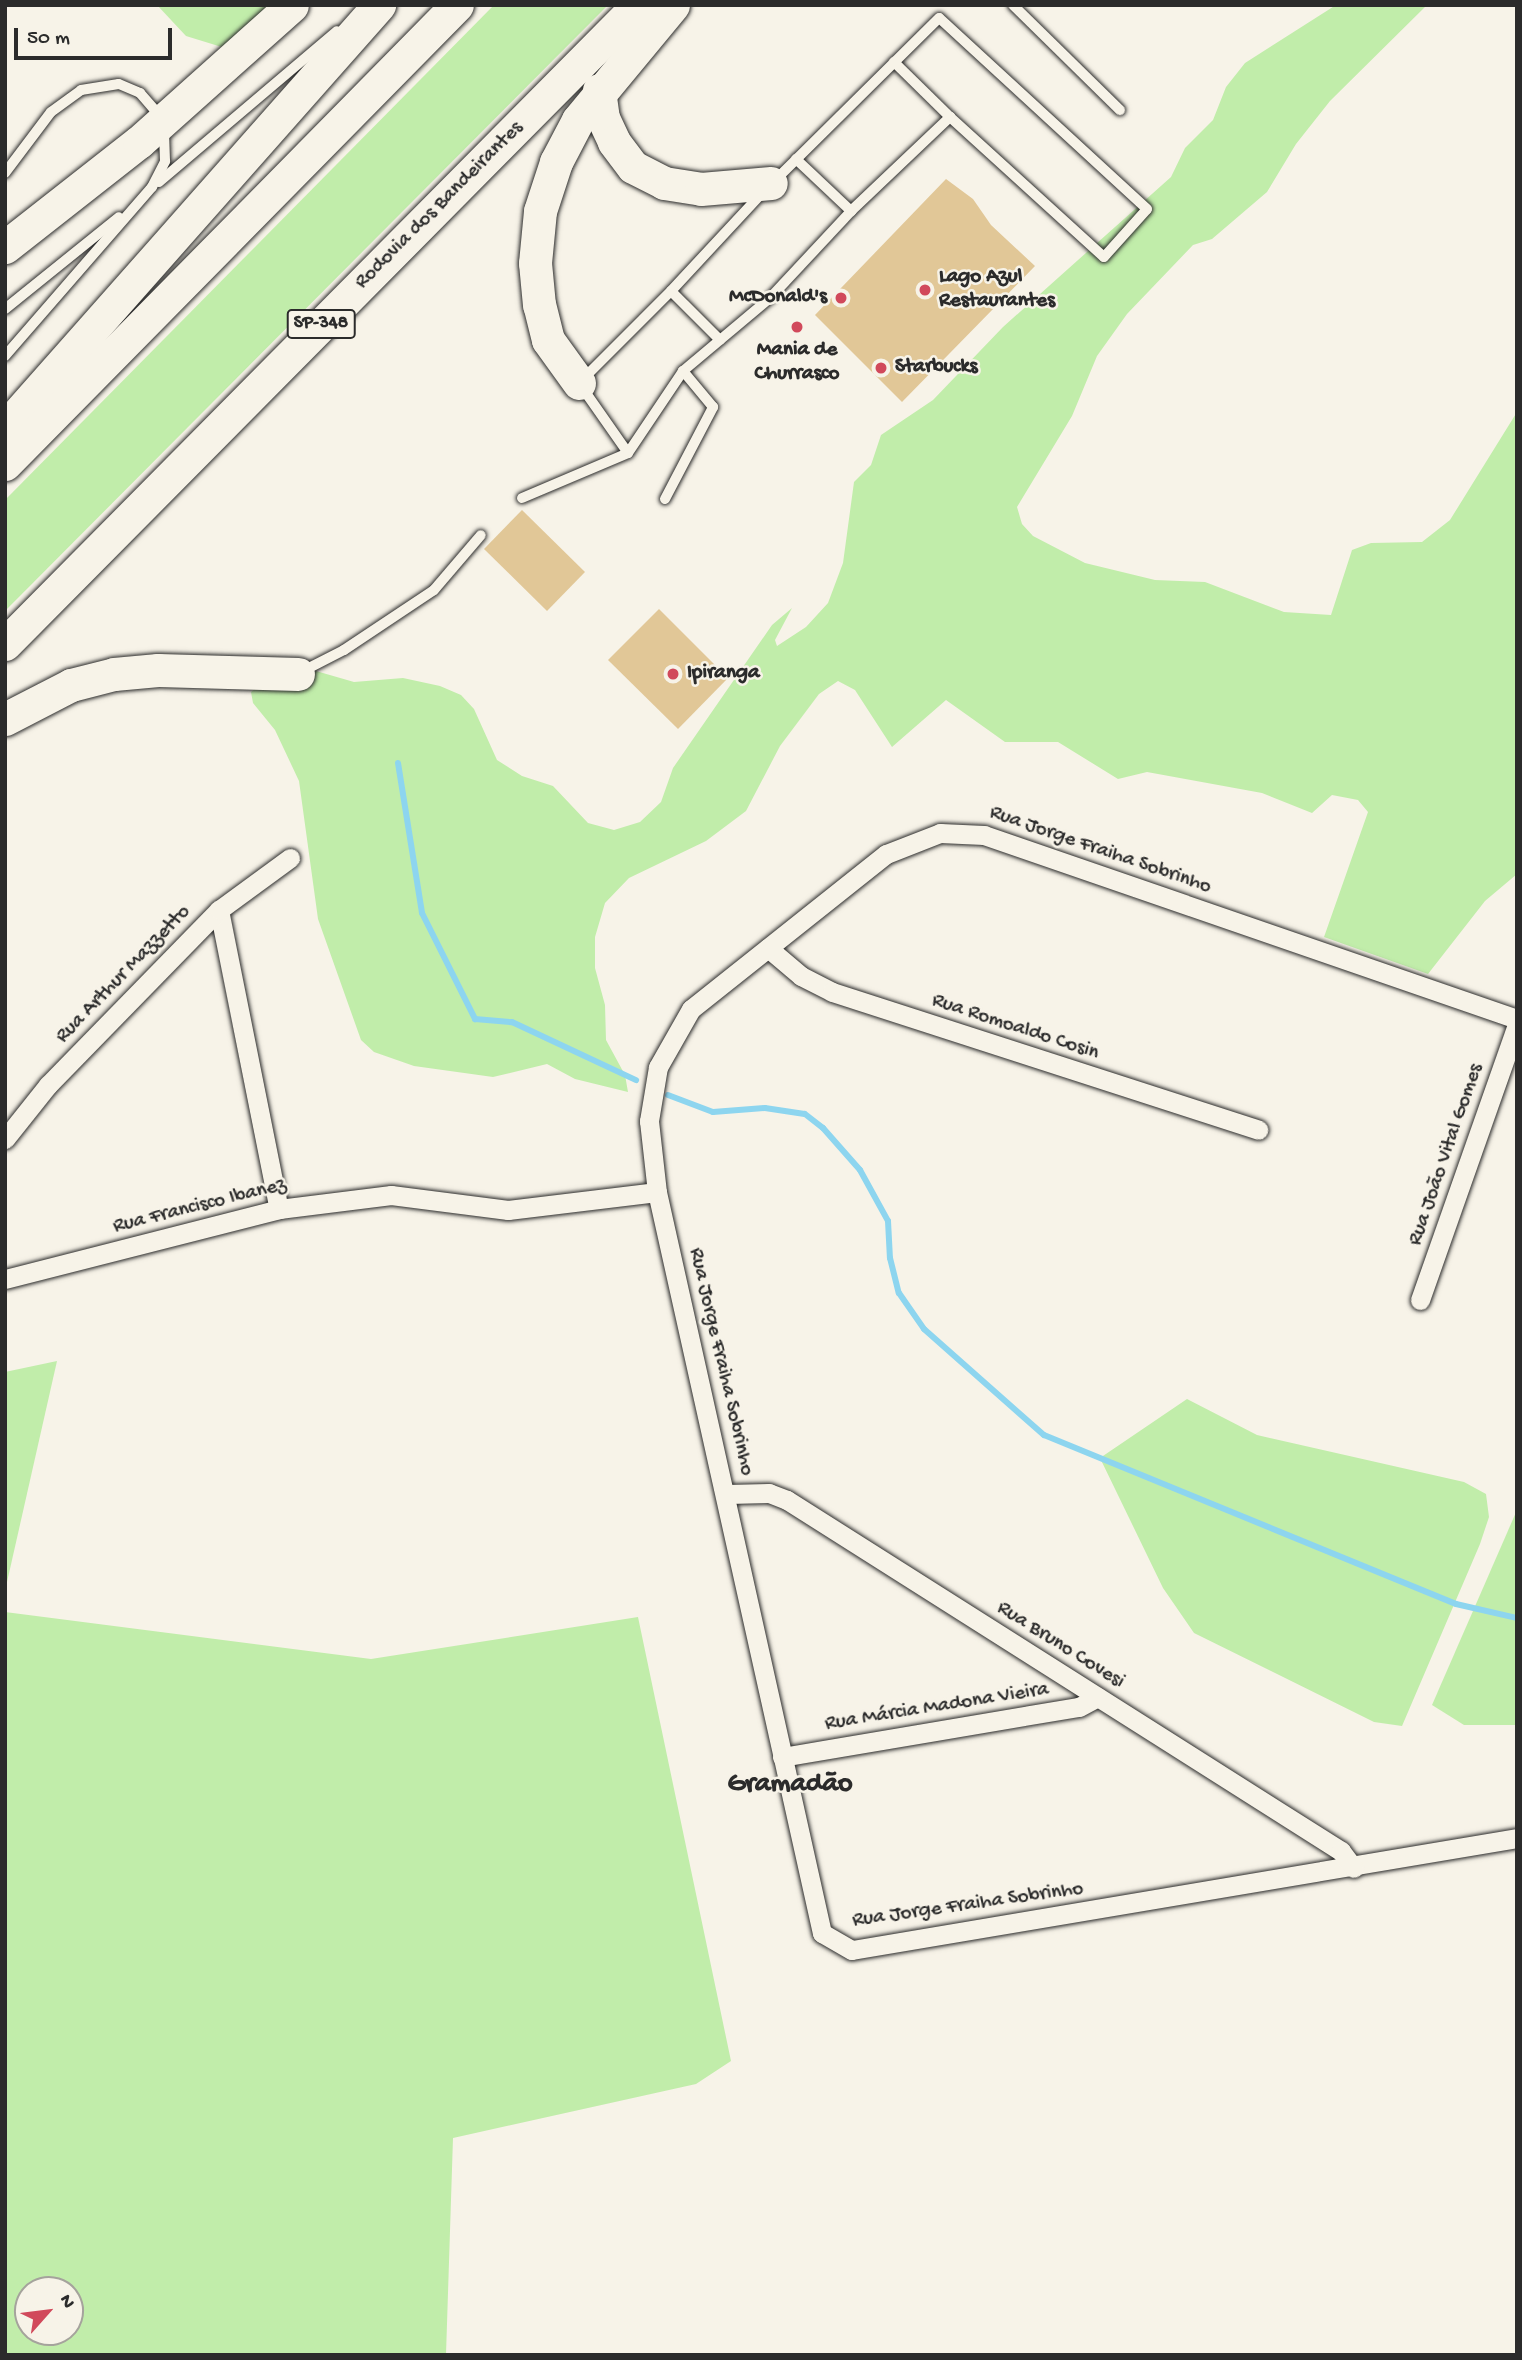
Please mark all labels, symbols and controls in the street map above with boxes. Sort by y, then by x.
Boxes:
scale bar [18,14,175,58]
text: 50 m [27,27,70,52]
street label: Rodovia dos Bandeirantes [351,117,529,295]
place label: Lago Azul Restaurantes [939,265,1055,315]
marker: Lago Azul Restaurantes [917,282,933,298]
place label: McDonald's [729,285,827,311]
marker: McDonald's [833,290,849,306]
road number: SP-348 [286,308,356,340]
marker: Mania de Churrasco [789,319,805,335]
place label: Mania de Churrasco [755,338,839,388]
place label: Starbucks [895,355,978,381]
marker: Starbucks [873,360,889,376]
place label: Ipiranga [687,661,760,687]
marker: Ipiranga [665,666,681,682]
street label: Rua Jorge Fraiha Sobrinho [986,801,1214,901]
street label: Rua Arthur Mazzetto [51,900,197,1050]
street label: Rua Romoaldo Cosin [928,989,1102,1067]
street label: Rua João Vital Gomes [1404,1061,1490,1249]
street label: Rua Francisco Ibanez [111,1173,289,1241]
street label: Rua Jorge Fraiha Sobrinho [682,1246,758,1478]
street label: Rua Bruno Covesi [991,1597,1129,1695]
street label: Rua Márcia Madona Vieira [823,1678,1051,1738]
district label: Gramadão [727,1768,853,1802]
street label: Rua Jorge Fraiha Sobrinho [851,1877,1085,1935]
north arrow [14,2276,84,2346]
text: N [53,2291,79,2313]

